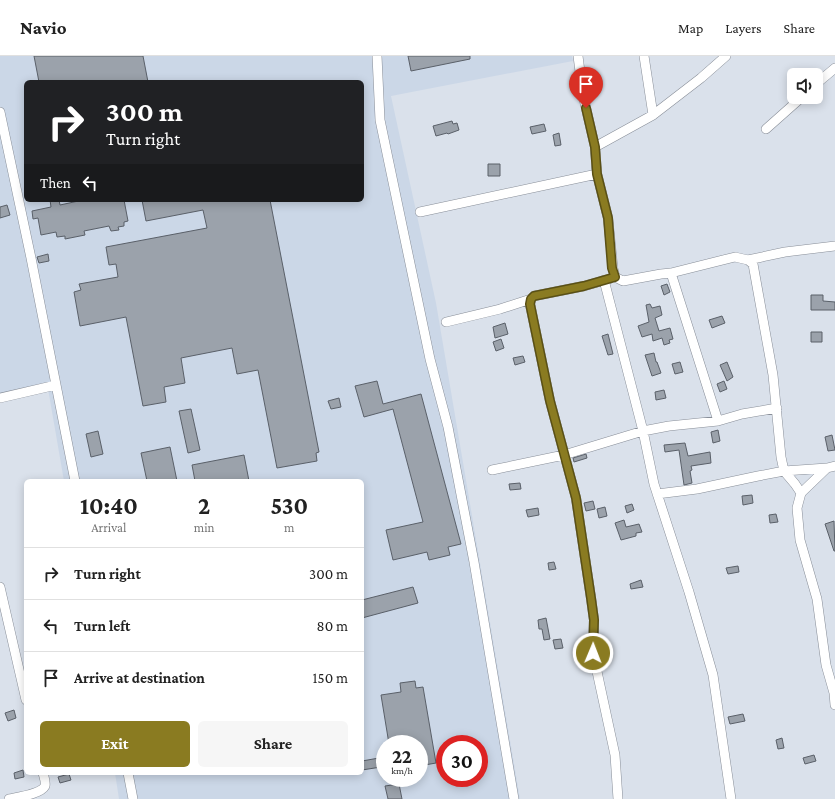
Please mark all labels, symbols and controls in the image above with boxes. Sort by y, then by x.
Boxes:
text: Navio [20,17,67,38]
text: Map [678,20,703,36]
text: Layers [725,20,762,36]
text: Share [784,20,815,36]
pin [569,67,603,108]
map controls [787,68,823,104]
button: sound [787,68,823,104]
icon: arrive [575,73,597,95]
icon: right [40,96,92,148]
text: 300 m [106,96,183,127]
text: Turn right [106,129,180,149]
icon: left [79,172,101,194]
text: Then [40,175,71,191]
text: 10:40 [80,492,138,519]
text: 2 [198,492,210,519]
text: 530 [271,492,308,519]
text: Arrival [91,520,127,535]
text: min [194,520,215,535]
text: m [284,520,294,535]
icon: right [40,563,62,585]
text: Turn right [74,566,141,582]
text: 300 m [309,566,348,582]
icon: left [40,615,62,637]
text: Turn left [74,618,130,634]
text: 80 m [317,618,348,634]
position arrow [572,632,614,674]
icon: arrive [40,667,62,689]
text: Arrive at destination [74,670,205,686]
text: 150 m [313,670,348,686]
button: Exit [40,721,190,767]
button: Share [198,721,348,767]
speed limit sign: 30 [436,735,488,787]
text: 22 [392,745,412,767]
text: km/h [391,765,413,776]

